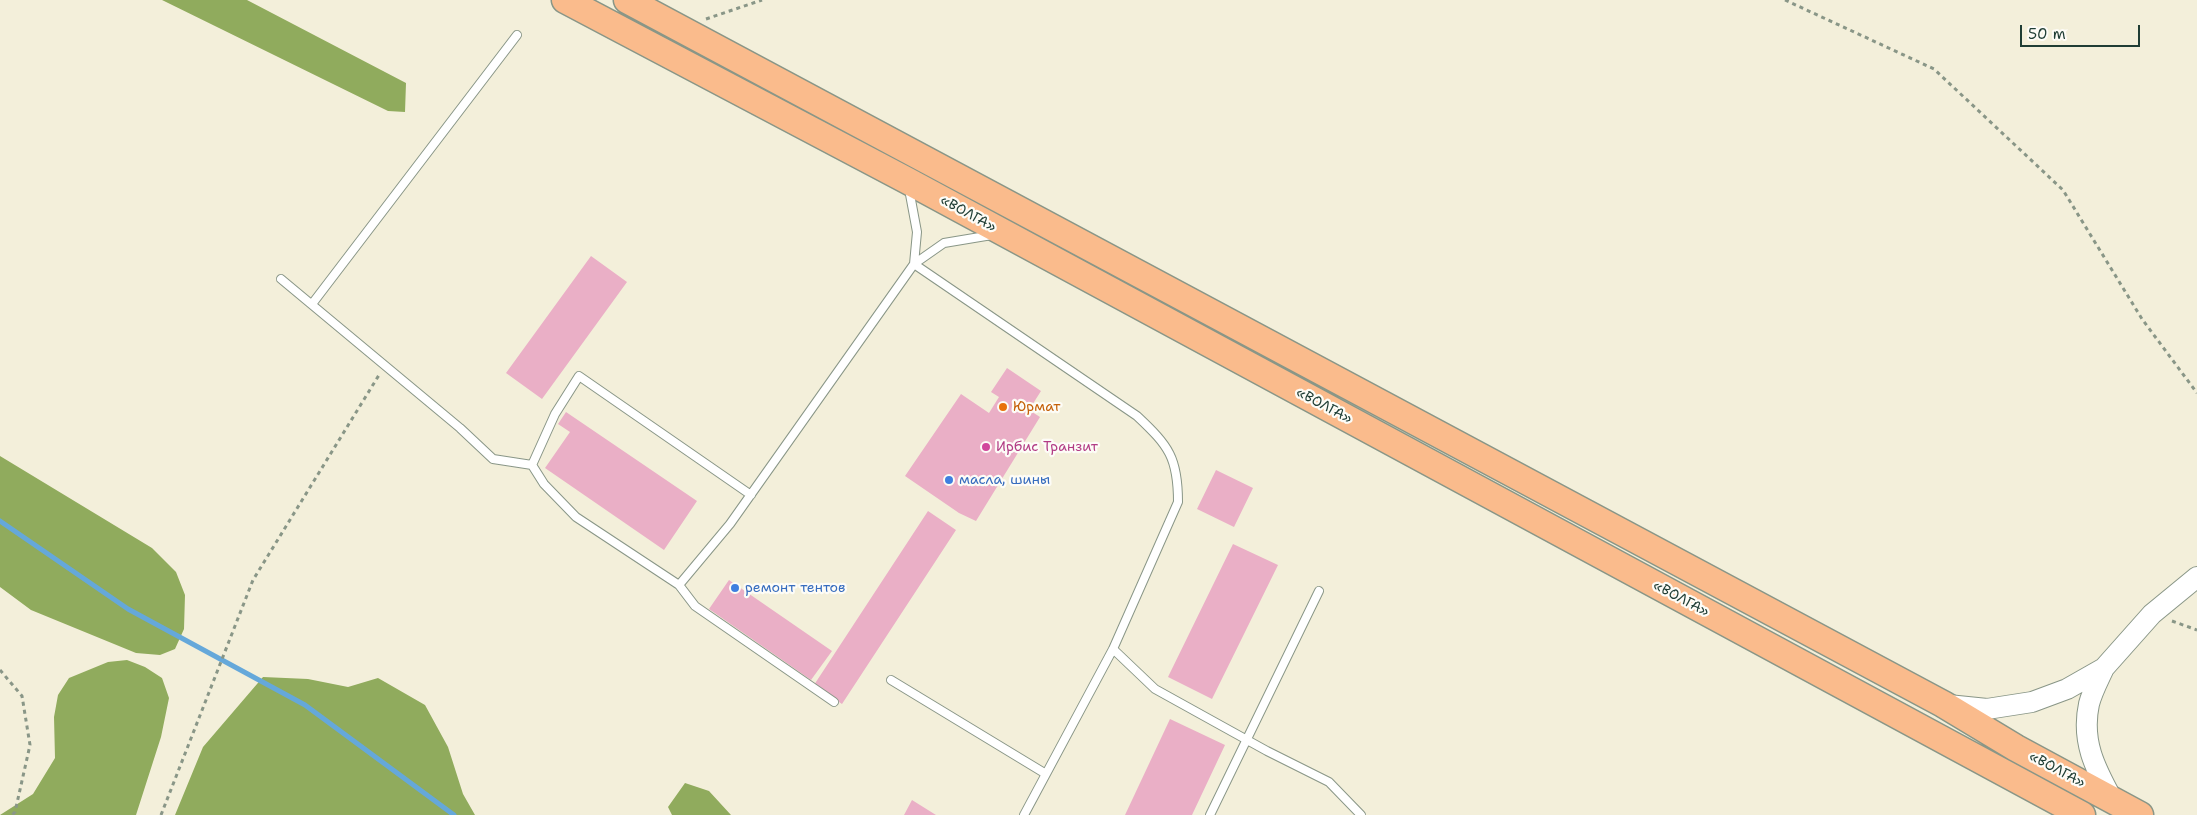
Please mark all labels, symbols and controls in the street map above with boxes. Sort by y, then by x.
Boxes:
scale bar [2022,15,2142,47]
text: 50 m [2028,24,2066,44]
street label: «ВОЛГА» [937,192,999,236]
street label: «ВОЛГА» [1293,384,1355,428]
place label: Юрмат [1013,399,1060,415]
marker: Юрмат [997,401,1009,413]
place label: Ирбис Транзит [996,439,1098,455]
marker: Ирбис Транзит [980,441,992,453]
place label: масла, шины [959,472,1050,488]
marker: масла, шины [943,474,955,486]
street label: «ВОЛГА» [1650,577,1712,621]
place label: ремонт тентов [745,580,846,596]
marker: ремонт тентов [729,582,741,594]
street label: «ВОЛГА» [2026,748,2088,792]

